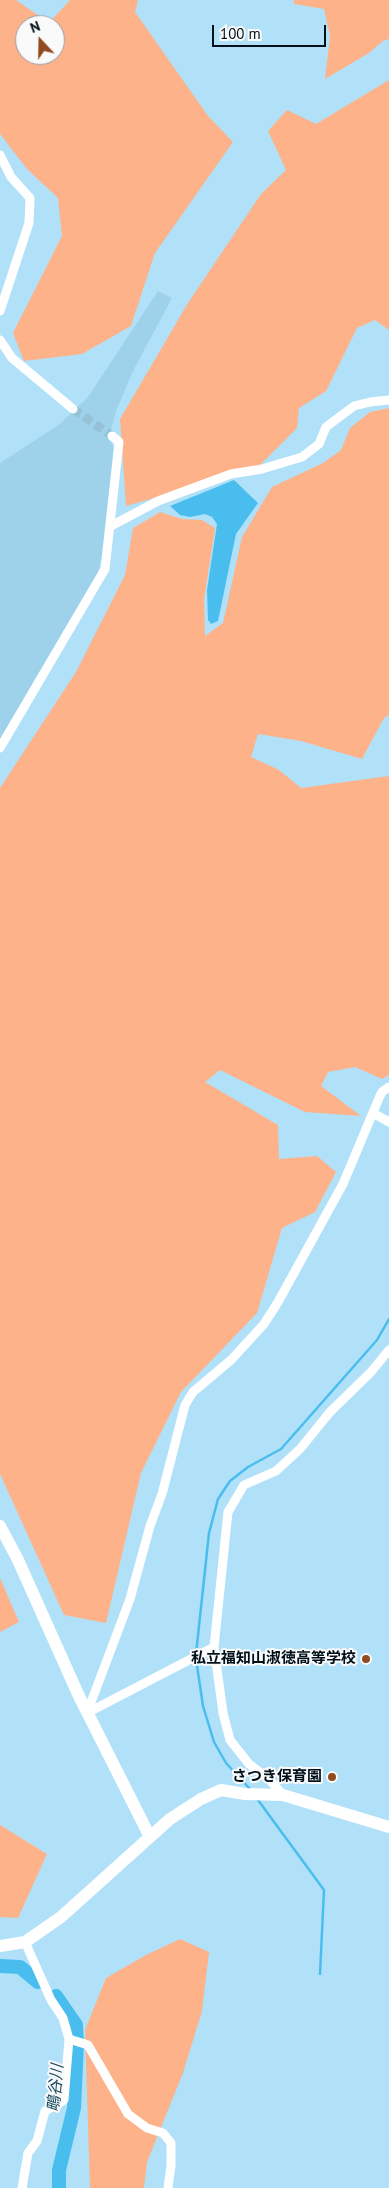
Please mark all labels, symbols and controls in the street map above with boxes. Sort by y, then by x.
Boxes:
north arrow [15,15,65,65]
scale bar [214,15,328,47]
text: N [27,17,42,37]
text: 100 m [220,24,261,43]
place label: 私立福知山淑徳高等学校 [191,1650,356,1668]
marker: 私立福知山淑徳高等学校 [360,1653,372,1665]
place label: さつき保育園 [232,1768,322,1786]
marker: さつき保育園 [326,1771,338,1783]
water label: 鴫谷川 [44,2063,68,2113]

